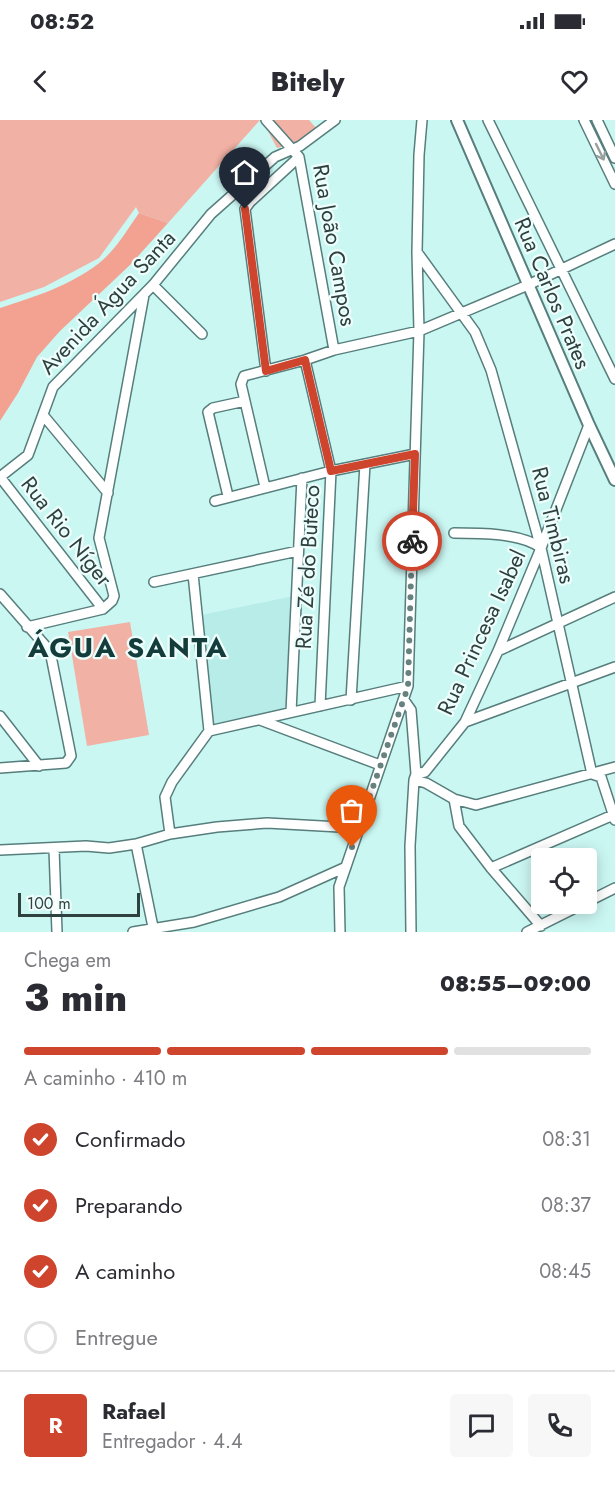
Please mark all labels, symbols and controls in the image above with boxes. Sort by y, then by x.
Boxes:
text: 08:52 [30,5,94,37]
text: Bitely [271,62,344,101]
icon: back [24,65,57,98]
icon: heart [558,65,591,98]
one-way arrow [594,142,606,160]
pin [219,147,270,209]
icon: home [228,156,261,189]
street label: Rua João Campos [305,162,365,329]
street label: Rua Carlos Prates [507,212,599,374]
street label: Avenida Água Santa [32,223,182,381]
street label: Rua Timbiras [524,463,584,587]
street label: Rua Rio Níger [14,469,120,593]
street label: Rua Zé do Buteco [287,484,327,650]
courier [382,511,442,571]
icon: bike [396,525,429,558]
street label: Rua Princesa Isabel [429,544,533,720]
district label: ÁGUA SANTA [27,627,228,668]
pin [326,785,377,847]
icon: bag [335,794,368,827]
map controls [531,848,597,914]
button: locate [531,848,597,914]
scale bar [18,890,140,918]
text: 100 m [27,892,71,915]
text: Chega em [24,946,111,975]
text: 08:55–09:00 [440,967,591,999]
text: 3 min [24,969,127,1026]
text: A caminho · 410 m [24,1064,187,1093]
icon: check [24,1123,57,1156]
text: Confirmado [75,1123,185,1155]
text: 08:31 [542,1125,591,1154]
icon: check [24,1189,57,1222]
text: Preparando [75,1189,183,1221]
text: 08:37 [541,1191,591,1220]
icon: check [24,1255,57,1288]
text: A caminho [75,1255,175,1287]
text: 08:45 [539,1257,591,1286]
text: Entregue [75,1321,158,1353]
button: chat [450,1394,513,1457]
button: phone [528,1394,591,1457]
text: Rafael [102,1395,166,1427]
text: R [48,1409,63,1441]
text: Entregador · 4.4 [102,1427,243,1456]

